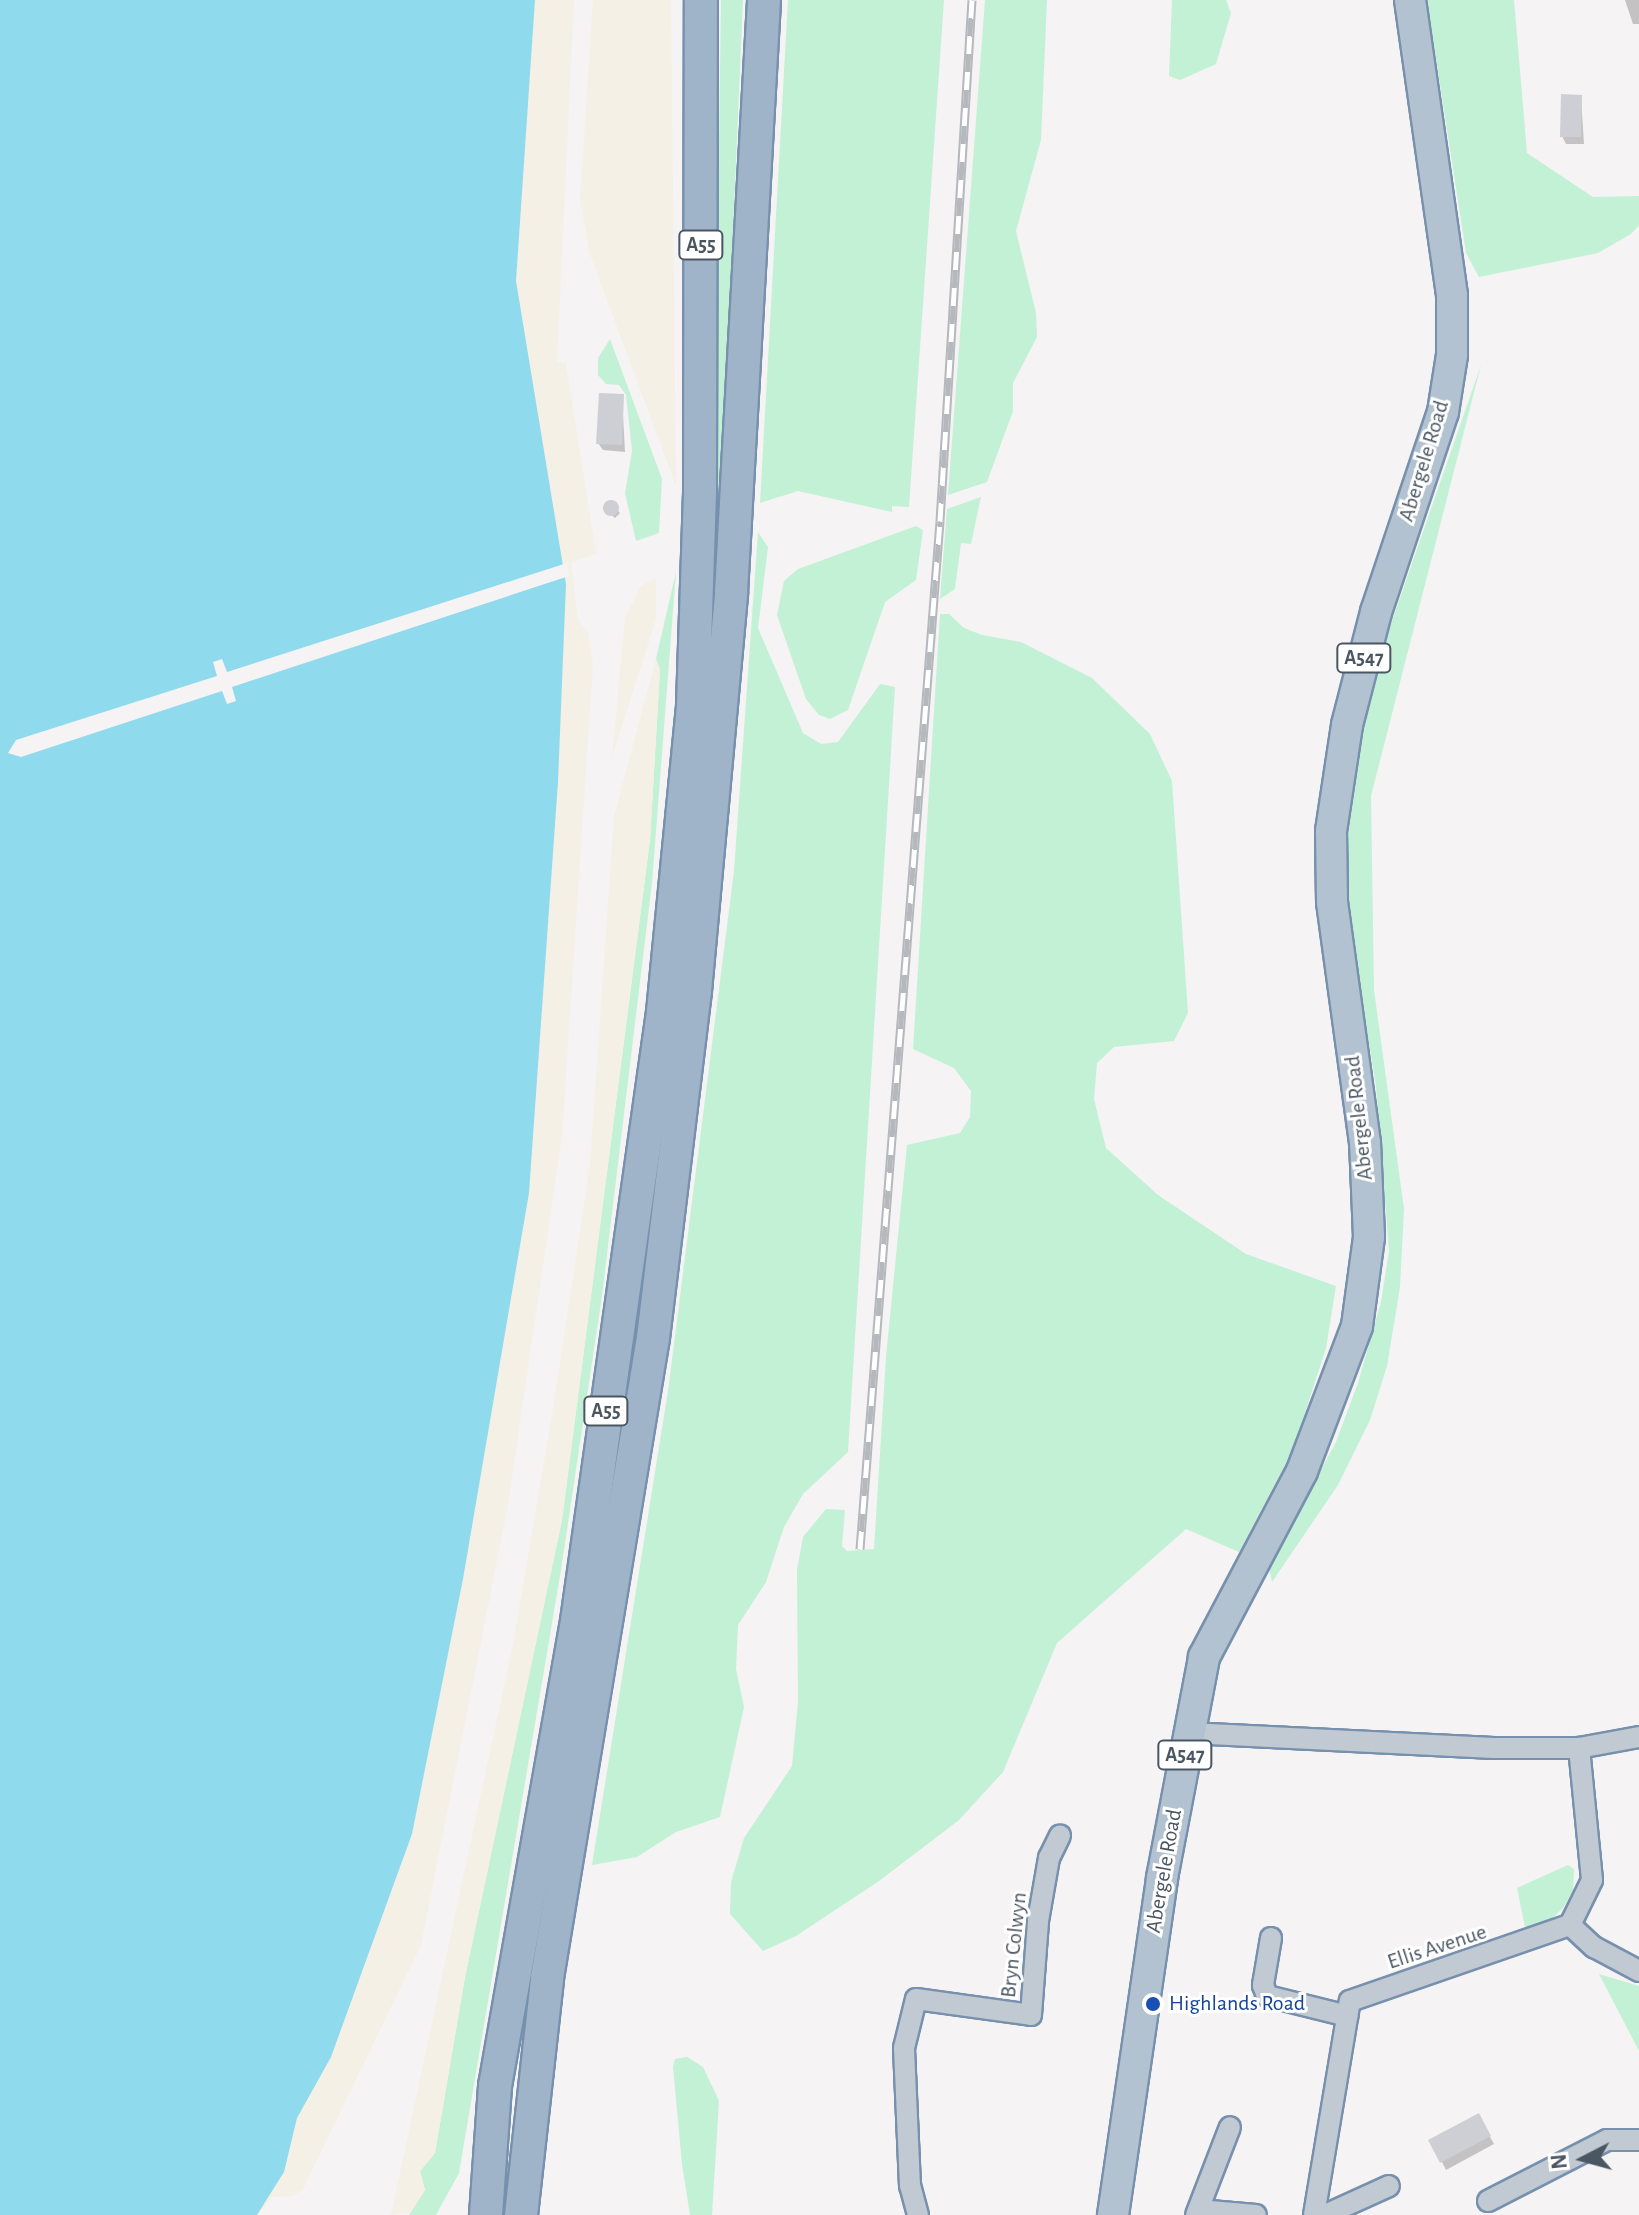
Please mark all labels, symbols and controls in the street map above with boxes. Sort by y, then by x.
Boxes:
road number: A55 [677,229,725,261]
street label: Abergele Road [1393,397,1455,525]
road number: A547 [1336,642,1392,674]
street label: Abergele Road [1339,1054,1379,1182]
road number: A55 [582,1395,630,1427]
road number: A547 [1157,1739,1213,1771]
street label: Abergele Road [1140,1807,1188,1935]
street label: Bryn Colwyn [995,1891,1033,1999]
street label: Ellis Avenue [1384,1919,1490,1975]
place label: Highlands Road [1169,1991,1305,2017]
marker: Highlands Road [1144,1995,1162,2013]
north arrow [1543,2119,1623,2199]
text: N [1547,2153,1571,2170]

